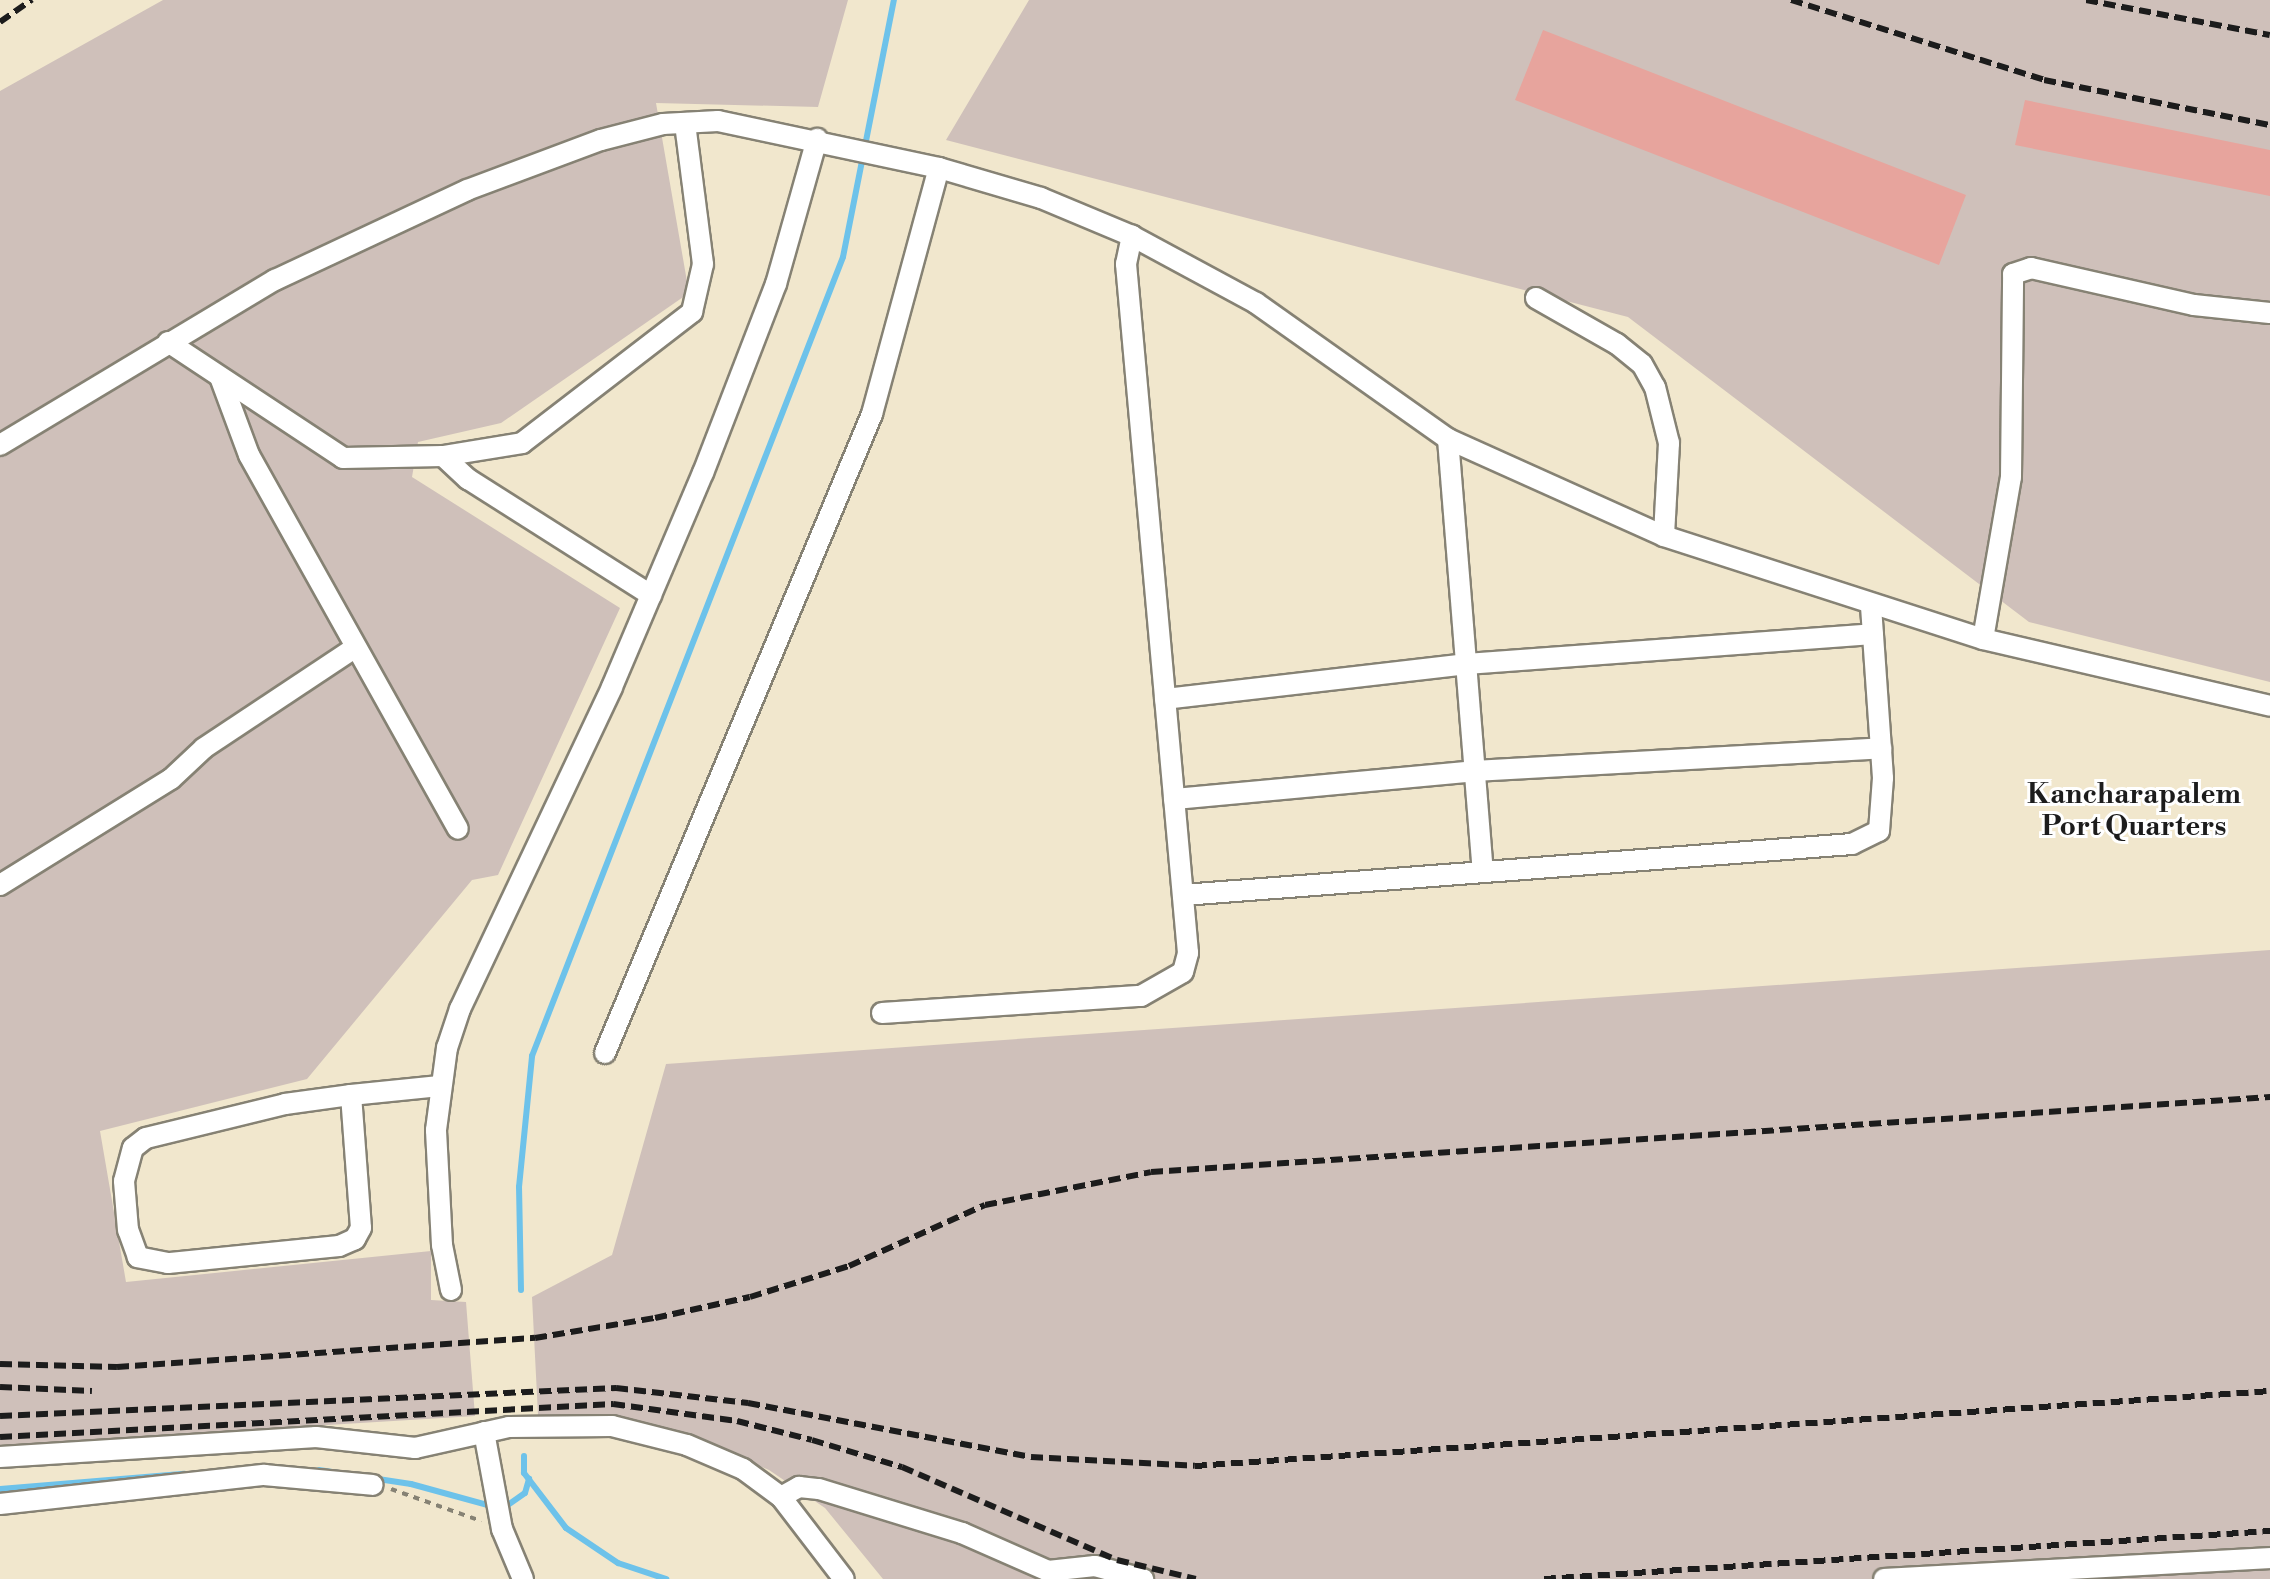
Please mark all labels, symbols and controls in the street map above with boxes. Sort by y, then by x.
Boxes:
district label: Kancharapalem Port Quarters [2027,778,2241,844]

